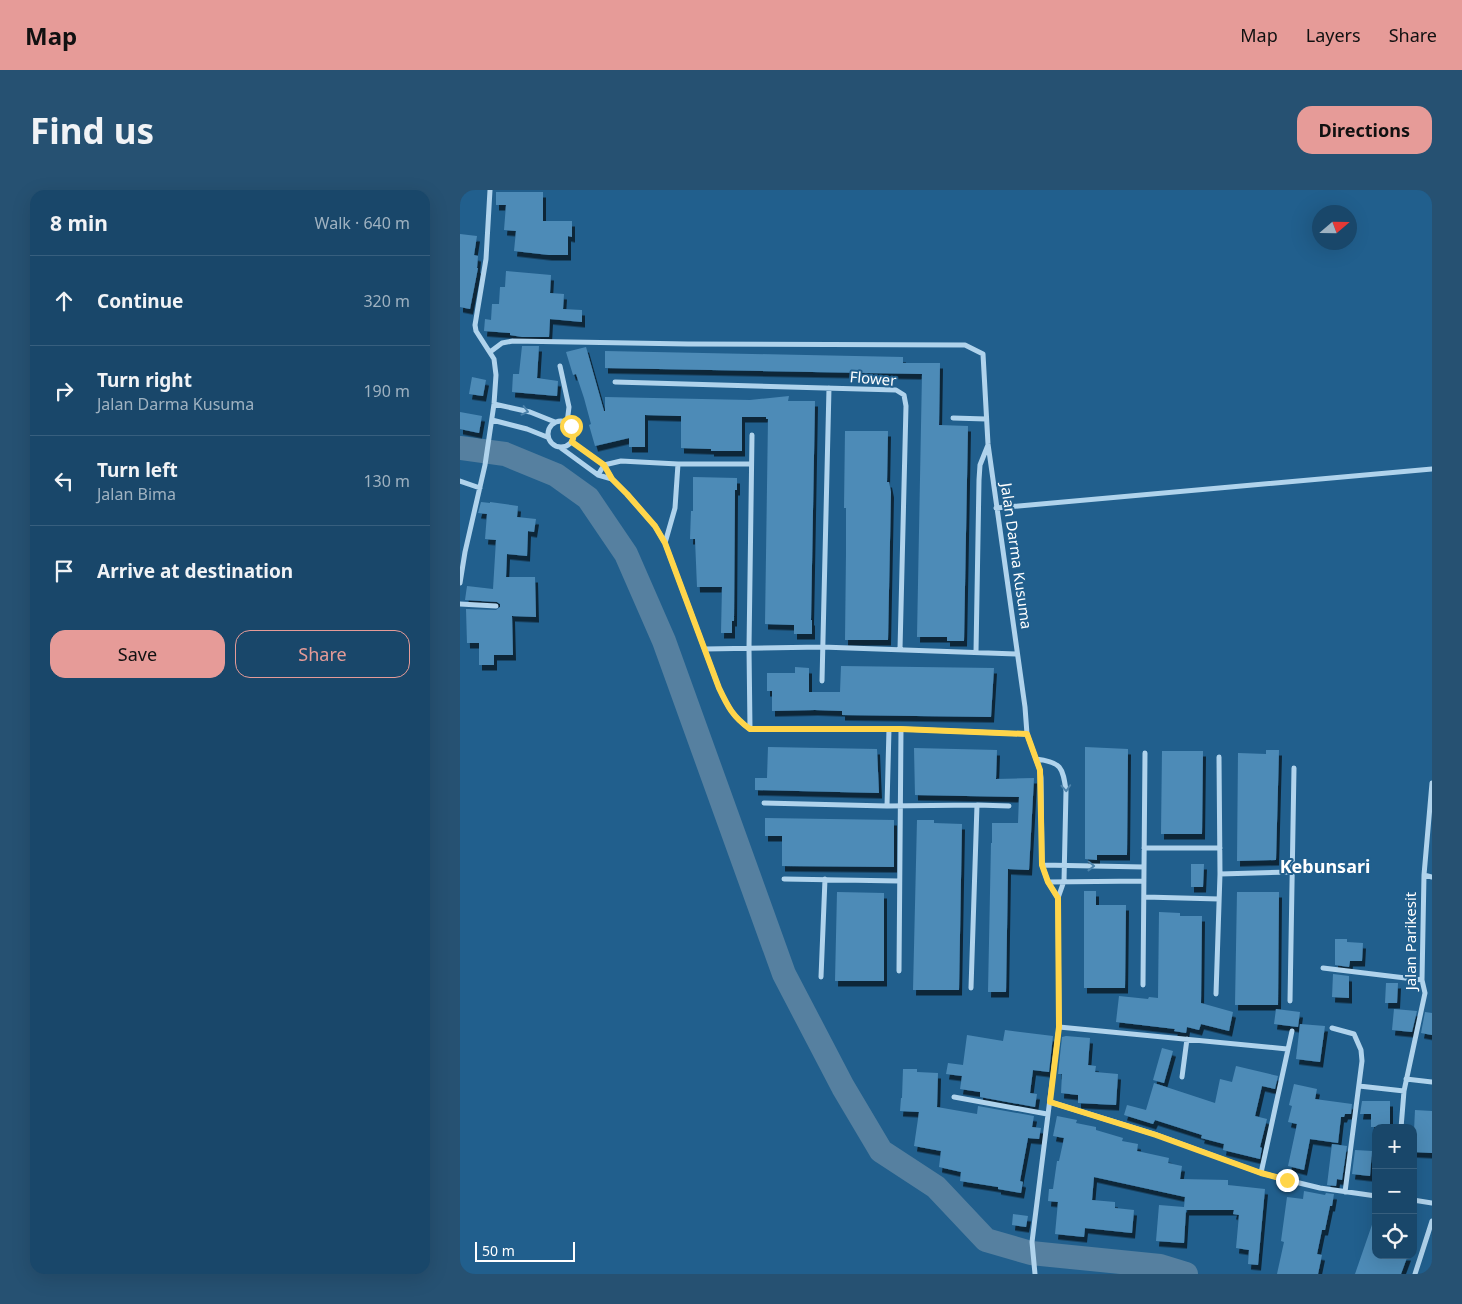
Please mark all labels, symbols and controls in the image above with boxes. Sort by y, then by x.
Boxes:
text: Map [25,19,77,52]
text: Map [1240,23,1278,47]
text: Layers [1306,23,1361,47]
text: Share [1389,23,1437,47]
button: Directions [1297,106,1432,154]
text: Find us [30,107,154,154]
north arrow [1312,205,1357,250]
text: 8 min [50,209,108,237]
text: Walk · 640 m [315,212,410,234]
icon: ahead [50,287,78,315]
text: Continue [97,288,183,314]
text: 320 m [363,290,410,312]
street label: Flower [849,366,897,390]
text: Turn right [97,367,192,393]
icon: right [50,377,78,405]
text: 190 m [363,380,410,402]
text: Jalan Darma Kusuma [97,393,254,415]
one-way arrow [521,405,530,416]
route start [560,415,583,438]
text: Turn left [97,457,178,483]
icon: left [50,467,78,495]
text: 130 m [363,470,410,492]
street label: Jalan Darma Kusuma [997,480,1037,630]
text: Jalan Bima [97,483,176,505]
icon: arrive [50,557,78,585]
text: Arrive at destination [97,558,293,584]
button: Save [50,630,225,678]
button: Share [235,630,410,678]
one-way arrow [1060,785,1071,793]
district label: Kebunsari [1280,854,1370,878]
one-way arrow [1087,860,1095,871]
street label: Jalan Parikesit [1400,891,1420,992]
map controls [1372,1124,1417,1259]
button: + [1372,1124,1417,1169]
route end [1276,1169,1299,1192]
button: − [1372,1169,1417,1214]
button: locate [1372,1214,1417,1259]
scale bar [475,1239,575,1262]
text: 50 m [482,1241,515,1260]

